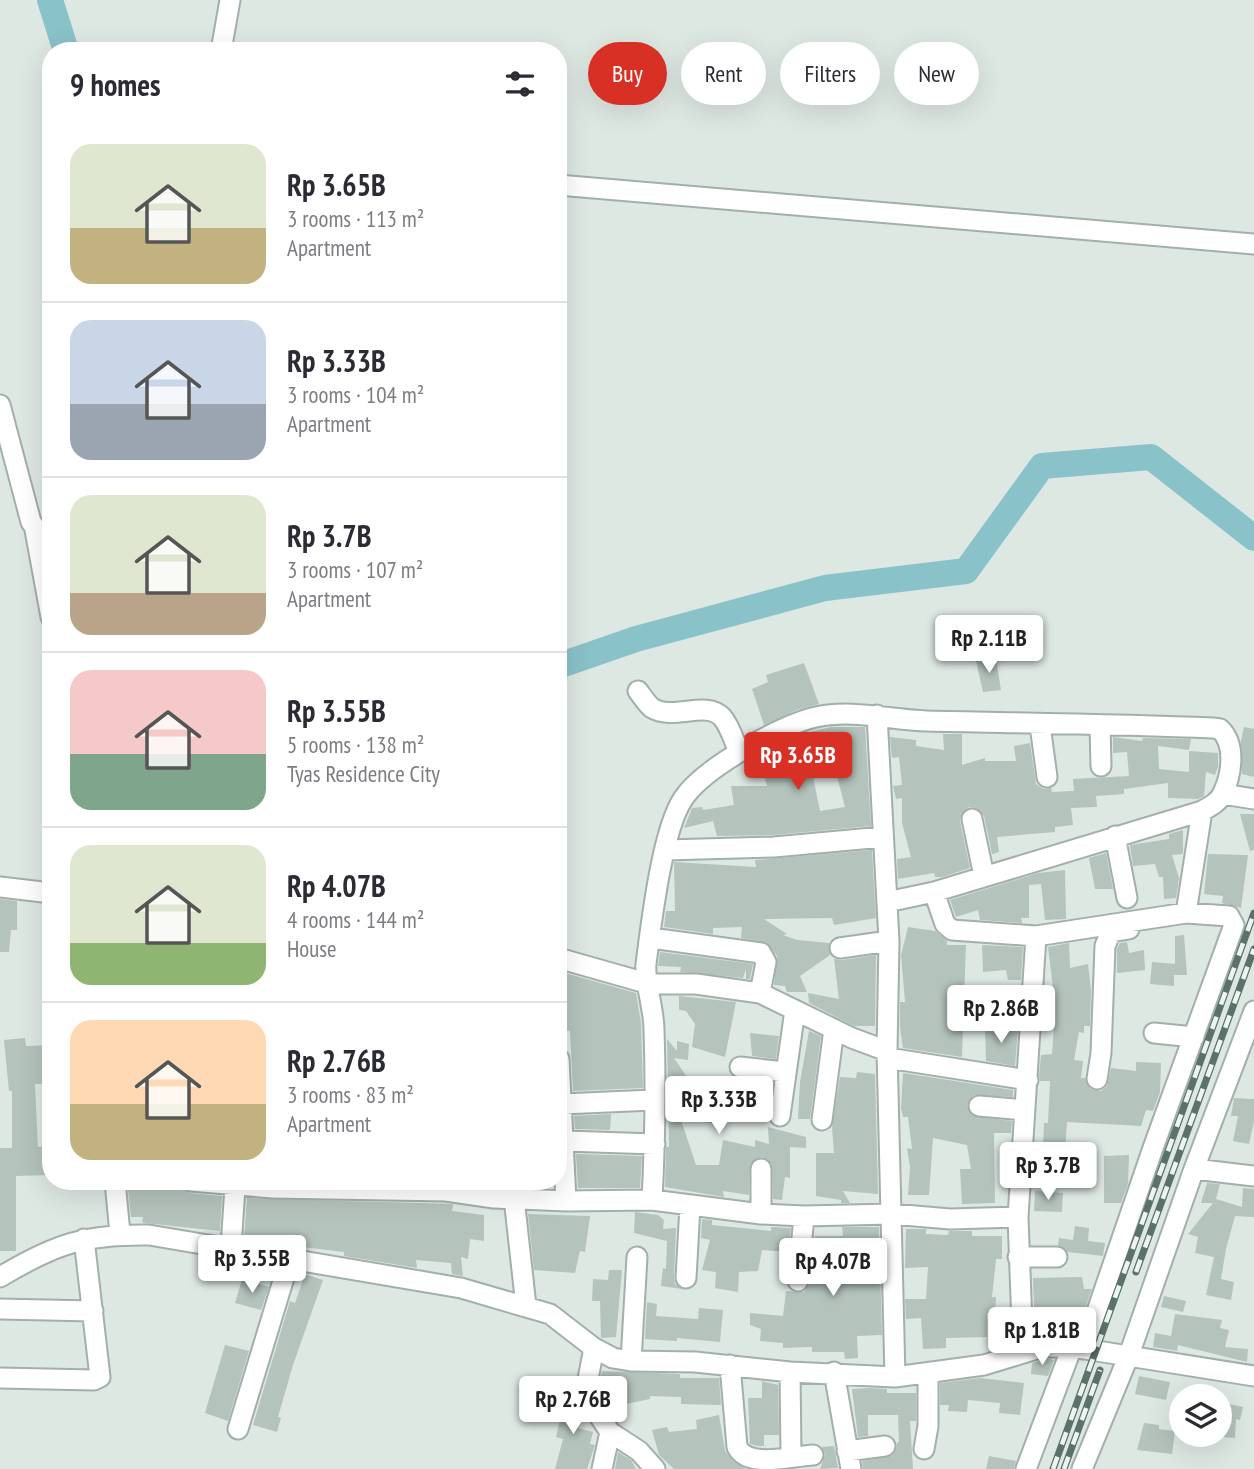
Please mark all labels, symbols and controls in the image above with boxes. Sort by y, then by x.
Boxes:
chip: Buy [588,42,667,105]
chip: Rent [681,42,766,105]
chip: Filters [780,42,880,105]
chip: New [894,42,979,105]
text: 9 homes [70,65,161,104]
icon: filters [501,65,539,103]
text: Rp 3.65B [287,165,386,204]
icon: home [126,172,210,256]
text: 3 rooms · 113 m² [287,204,424,233]
text: Apartment [287,233,371,262]
text: Rp 3.33B [287,341,386,380]
icon: home [126,348,210,432]
text: 3 rooms · 104 m² [287,380,424,409]
text: Apartment [287,409,371,438]
text: Rp 3.7B [287,516,371,555]
icon: home [126,523,210,607]
text: 3 rooms · 107 m² [287,555,423,584]
text: Apartment [287,584,371,613]
pin: Rp 2.11B [917,616,1061,675]
text: Rp 2.11B [951,623,1027,652]
text: Rp 3.55B [287,691,386,730]
icon: home [126,698,210,782]
text: 5 rooms · 138 m² [287,730,424,759]
pin: Rp 3.65B [726,732,870,792]
text: Rp 3.65B [760,740,836,769]
text: Tyas Residence City [287,759,440,788]
text: Rp 4.07B [287,866,386,905]
icon: home [126,873,210,957]
text: 4 rooms · 144 m² [287,905,424,934]
text: House [287,934,337,963]
pin: Rp 2.86B [929,986,1073,1045]
text: Rp 2.86B [963,993,1039,1022]
text: Rp 2.76B [287,1041,386,1080]
icon: home [126,1048,210,1132]
pin: Rp 3.33B [647,1076,791,1136]
text: 3 rooms · 83 m² [287,1080,414,1109]
text: Rp 3.33B [681,1084,757,1113]
text: Apartment [287,1109,371,1138]
pin: Rp 3.7B [983,1142,1113,1202]
text: Rp 3.7B [1016,1150,1080,1179]
pin: Rp 3.55B [180,1236,324,1295]
pin: Rp 4.07B [761,1238,905,1298]
text: Rp 3.55B [214,1243,290,1272]
text: Rp 4.07B [795,1246,871,1275]
pin: Rp 1.81B [970,1308,1114,1367]
text: Rp 1.81B [1004,1315,1080,1344]
pin: Rp 2.76B [501,1376,645,1436]
text: Rp 2.76B [535,1384,611,1413]
map controls [1169,1384,1232,1447]
button: layers [1169,1384,1232,1447]

